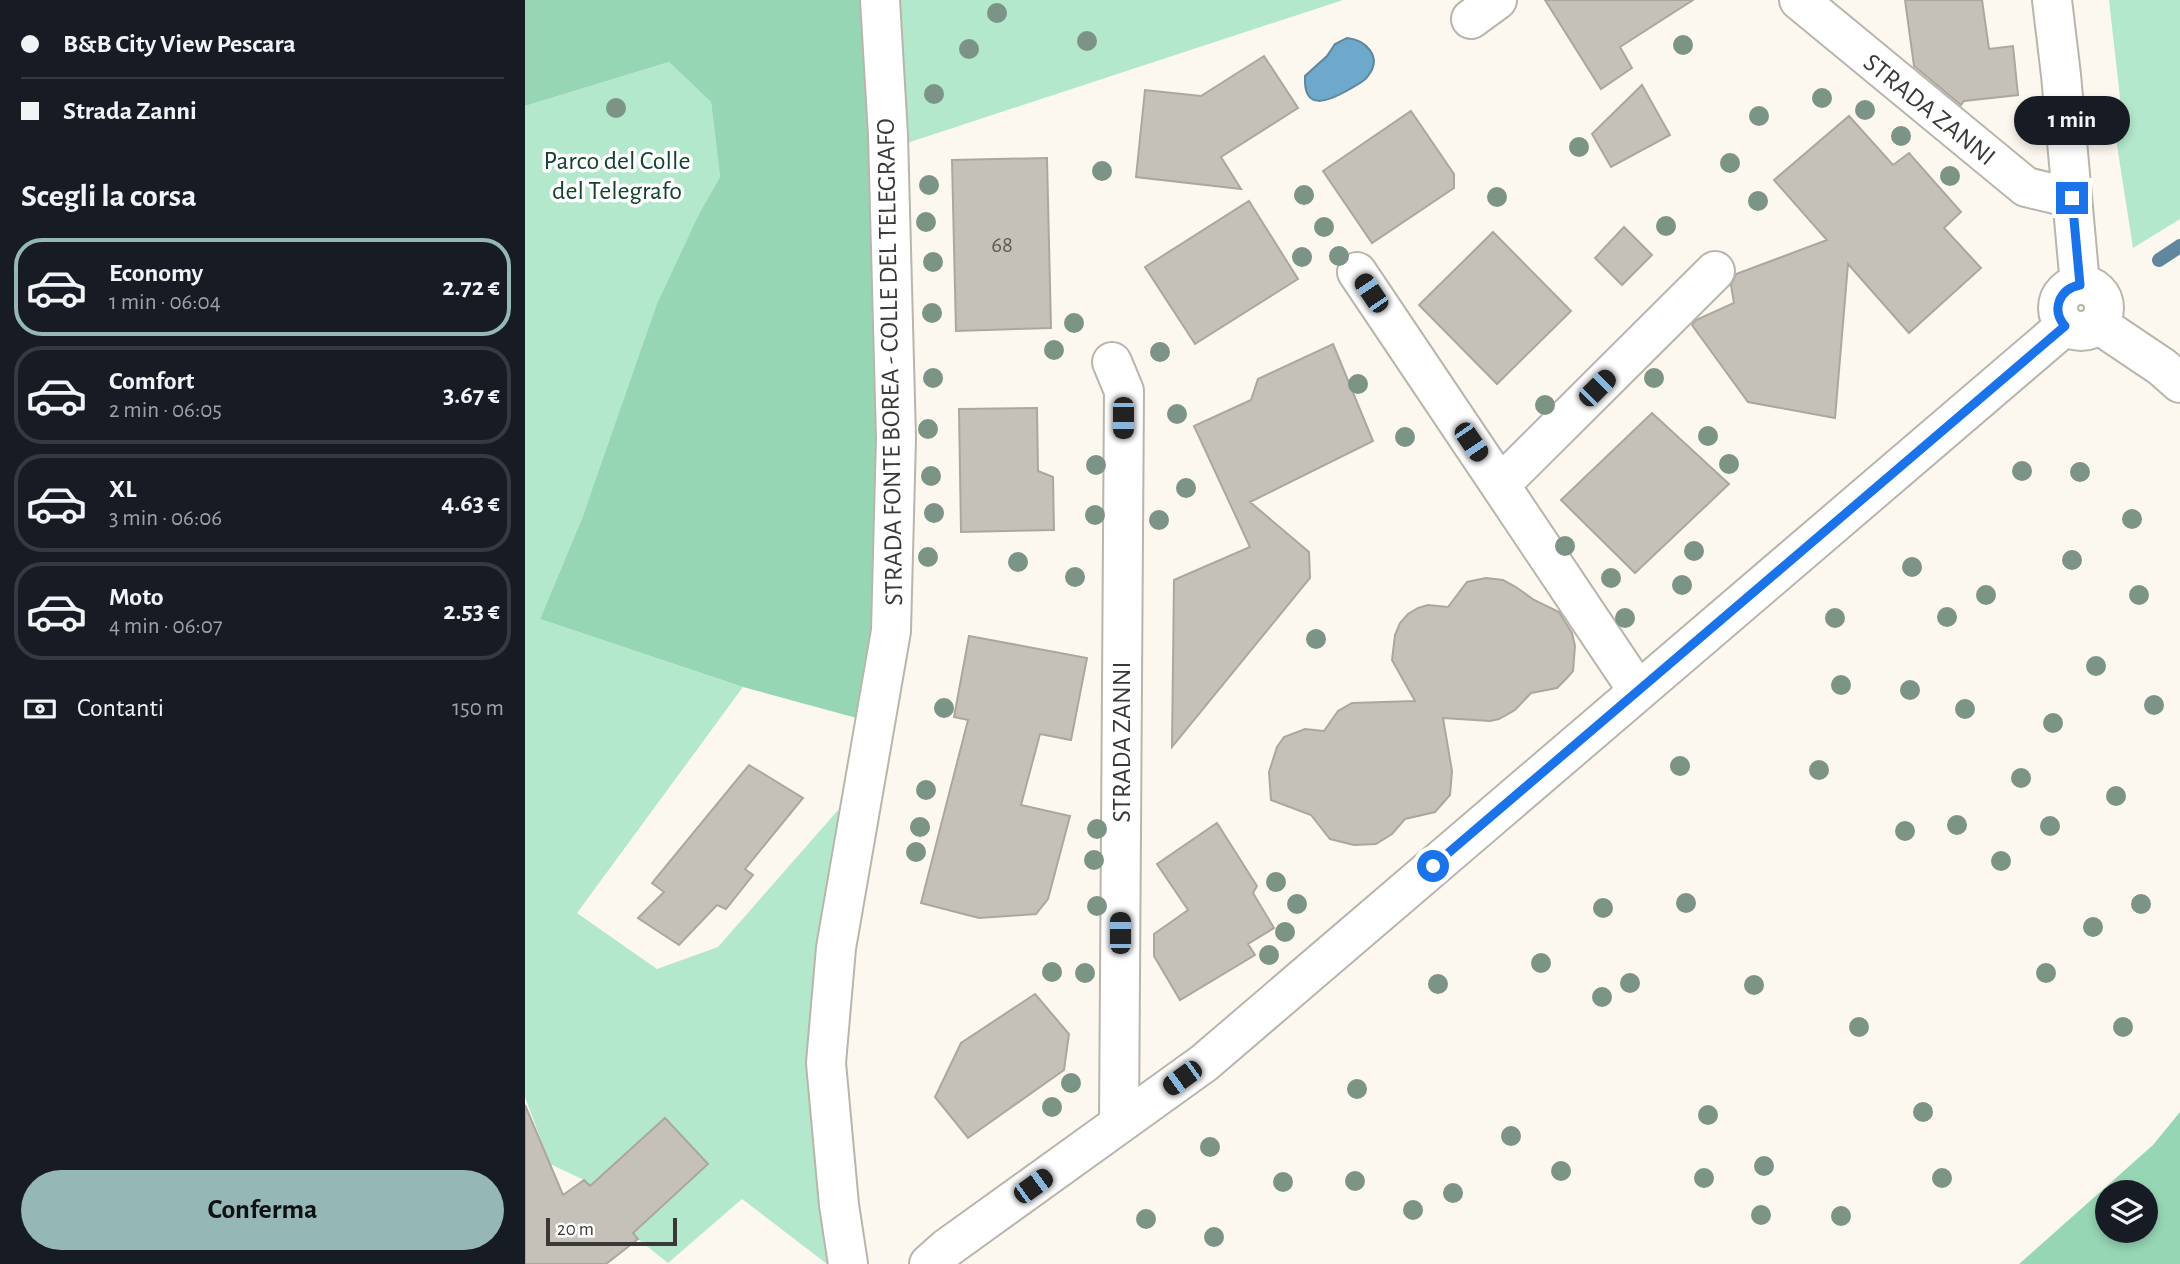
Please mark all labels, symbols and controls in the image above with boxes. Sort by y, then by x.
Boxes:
text: B&B City View Pescara [63,31,296,57]
street label: STRADA ZANNI [1859,49,2000,171]
callout: 1 min [2014,96,2130,146]
text: Strada Zanni [63,98,197,124]
text: 1 min [2048,109,2096,132]
street label: STRADA FONTE BOREA - COLLE DEL TELEGRAFO [873,118,907,606]
park label: Parco del Colle del Telegrafo [544,148,690,204]
text: Scegli la corsa [21,180,197,212]
route end [2056,182,2088,214]
house number: 68 [991,234,1013,257]
icon: car [25,256,88,319]
text: Economy [109,260,203,286]
car [1351,270,1392,316]
text: 2.72 € [442,274,500,300]
text: 1 min · 06:04 [109,291,221,314]
icon: car [25,364,88,427]
car [1575,366,1620,410]
text: Comfort [109,368,194,394]
text: 3.67 € [443,382,500,408]
car [1113,397,1134,439]
text: 2 min · 06:05 [109,399,222,422]
car [1451,419,1492,465]
icon: car [25,472,88,535]
text: XL [109,476,136,502]
text: 4.63 € [441,490,500,516]
text: 3 min · 06:06 [109,507,222,530]
icon: car [25,580,88,643]
text: Moto [109,584,164,610]
text: 2.53 € [443,598,500,624]
text: 4 min · 06:07 [109,615,223,638]
street label: STRADA ZANNI [1109,661,1135,823]
icon: cash [21,690,59,728]
text: Contanti [77,695,164,721]
text: 150 m [452,697,504,720]
route start [1417,850,1449,882]
car [1110,912,1131,954]
car [1159,1057,1206,1099]
car [1010,1165,1057,1207]
button: Conferma [21,1170,504,1250]
map controls [2095,1180,2158,1243]
button: layers [2095,1180,2158,1243]
scale bar [546,1215,677,1247]
text: 20 m [557,1220,594,1239]

